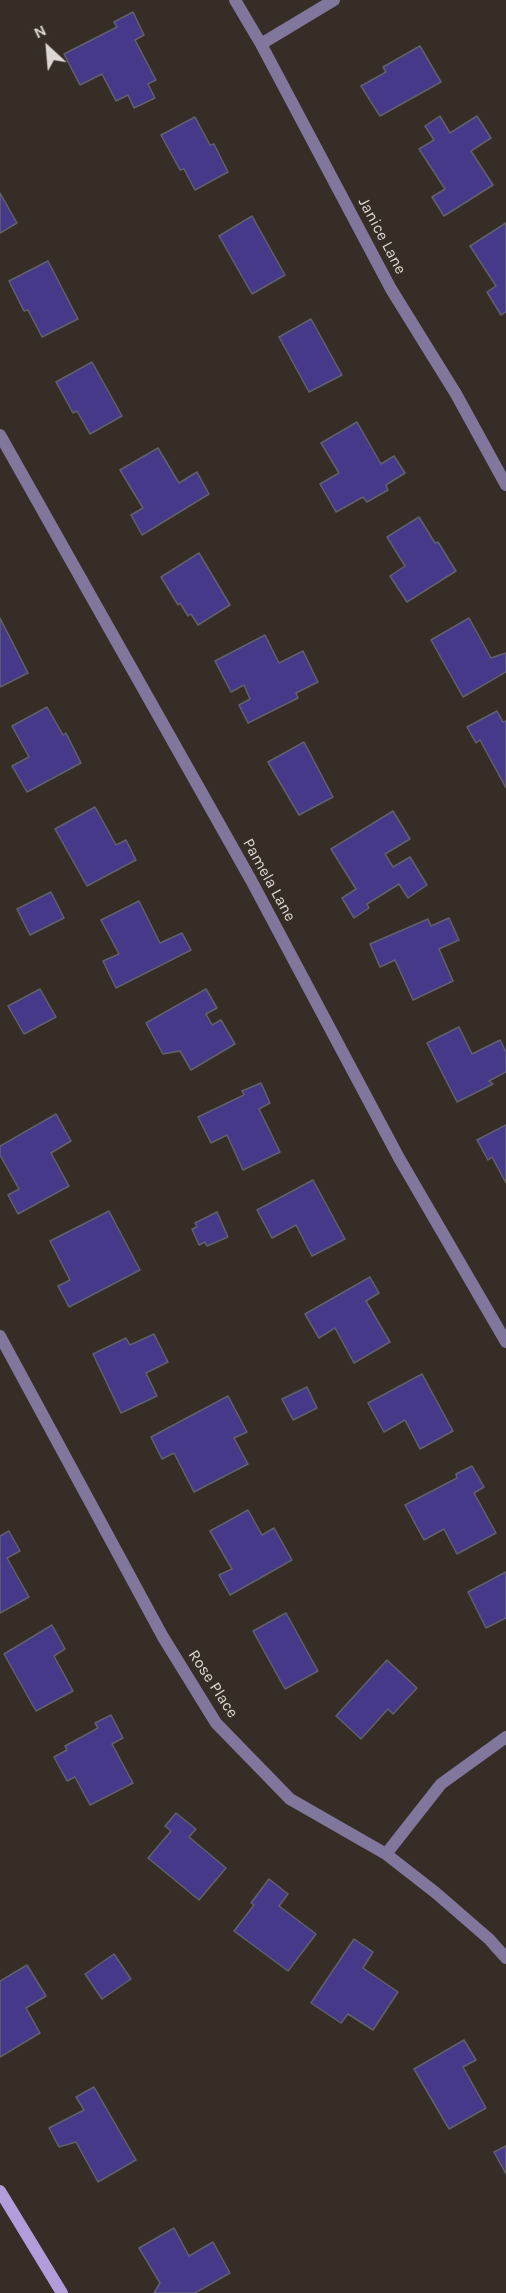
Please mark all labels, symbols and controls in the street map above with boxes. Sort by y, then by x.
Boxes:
north arrow [18,18,78,78]
text: N [31,20,49,42]
street label: Janice Lane [354,194,410,278]
street label: Pamela Lane [238,835,300,925]
street label: Rose Place [184,1646,242,1722]

